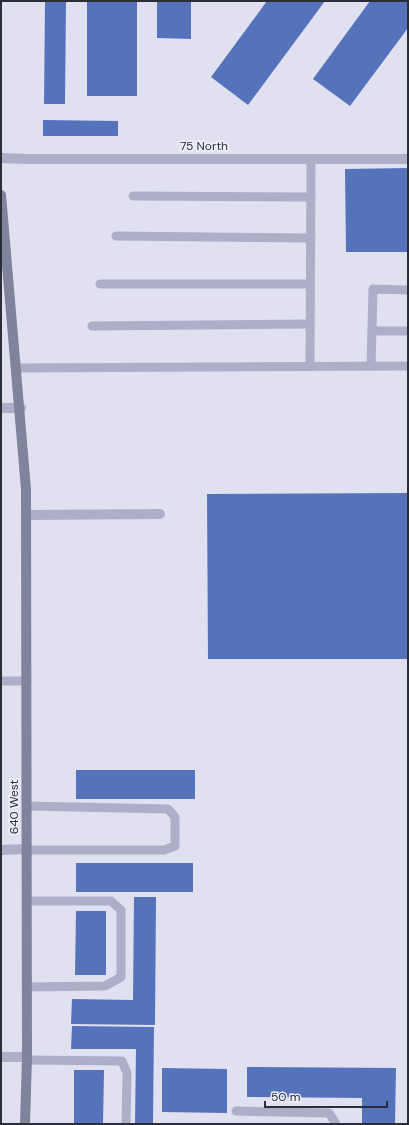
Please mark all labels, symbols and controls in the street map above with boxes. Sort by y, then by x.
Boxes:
street label: 75 North [180,138,228,154]
street label: 640 West [6,779,22,834]
scale bar [265,1083,387,1109]
text: 50 m [271,1089,300,1105]

